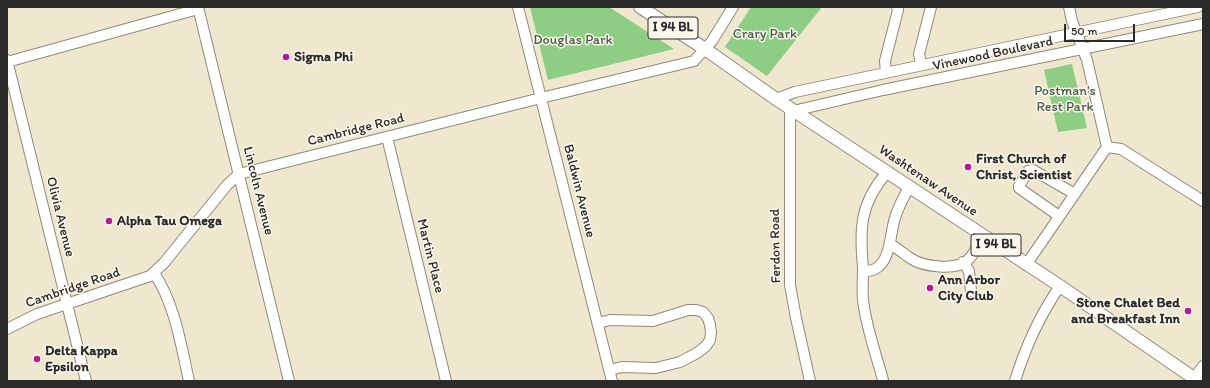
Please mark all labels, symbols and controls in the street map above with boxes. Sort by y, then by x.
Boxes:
scale bar [1066,16,1137,42]
road number: I 94 BL [648,17,698,39]
text: 50 m [1071,24,1097,38]
park label: Crary Park [733,26,797,42]
park label: Douglas Park [533,32,613,48]
street label: Vinewood Boulevard [931,33,1055,75]
place label: Sigma Phi [294,49,353,65]
marker: Sigma Phi [281,52,291,62]
park label: Postman's Rest Park [1034,83,1096,116]
street label: Cambridge Road [306,110,406,150]
street label: Washtenaw Avenue [875,142,981,220]
street label: Baldwin Avenue [559,143,599,239]
street label: Lincoln Avenue [239,145,277,237]
place label: First Church of Christ, Scientist [976,151,1072,184]
marker: First Church of Christ, Scientist [963,162,973,172]
street label: Olivia Avenue [42,175,78,259]
street label: Ferdon Road [767,208,785,284]
place label: Alpha Tau Omega [117,213,222,229]
marker: Alpha Tau Omega [104,216,114,226]
street label: Martin Place [413,217,447,295]
road number: I 94 BL [971,234,1021,256]
street label: Cambridge Road [23,264,123,312]
place label: Ann Arbor City Club [938,272,1000,304]
marker: Ann Arbor City Club [925,283,935,293]
place label: Stone Chalet Bed and Breakfast Inn [1071,295,1180,328]
marker: Stone Chalet Bed and Breakfast Inn [1183,306,1193,316]
place label: Delta Kappa Epsilon [45,343,118,376]
marker: Delta Kappa Epsilon [32,354,42,364]

